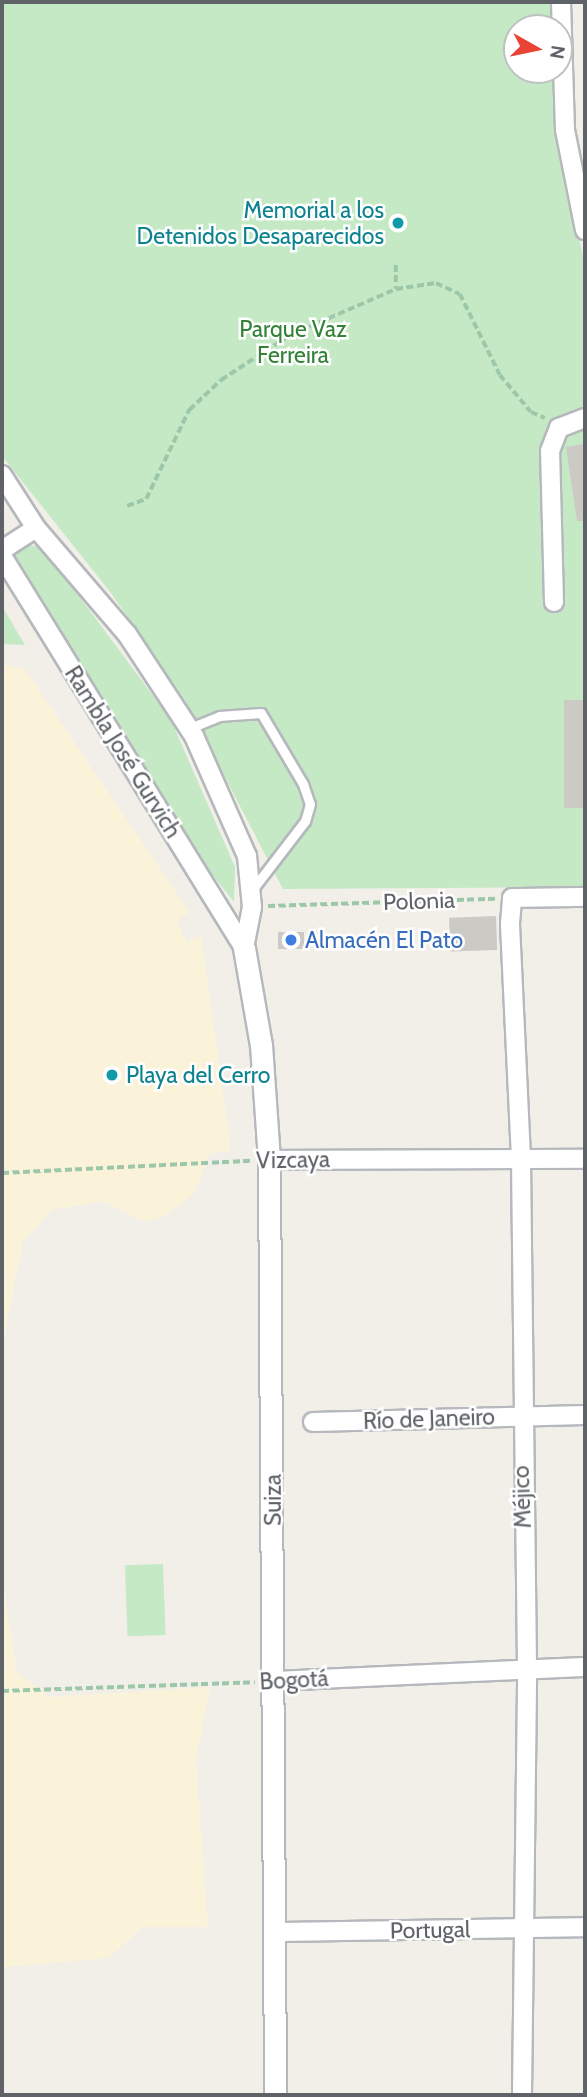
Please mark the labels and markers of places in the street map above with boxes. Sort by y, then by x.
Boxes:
place label: Memorial a los Detenidos Desaparecidos [137,196,384,250]
marker: Memorial a los Detenidos Desaparecidos [390,215,406,231]
place label: Almacén El Pato [305,926,463,954]
marker: Almacén El Pato [283,932,299,948]
place label: Playa del Cerro [126,1061,270,1089]
marker: Playa del Cerro [104,1067,120,1083]

